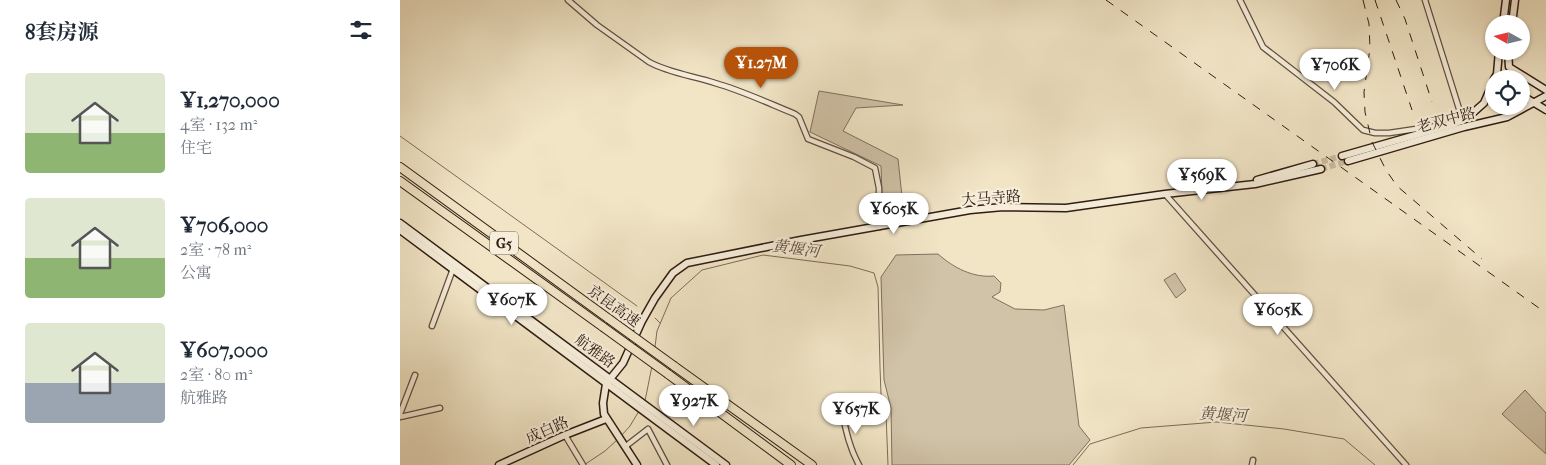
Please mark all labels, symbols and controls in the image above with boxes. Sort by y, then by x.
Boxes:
north arrow [1485,15,1530,60]
map controls [1485,15,1530,115]
icon: filters [347,16,375,44]
text: 8套房源 [25,20,99,44]
pin: ¥1.27M [720,46,802,89]
pin: ¥706K [1300,48,1370,91]
text: ¥1.27M [735,53,787,72]
text: ¥706K [1310,55,1360,74]
button: locate [1485,70,1530,115]
text: ¥1,270,000 [180,88,280,112]
icon: home [65,93,125,153]
street label: 老双中路 [1415,104,1477,136]
text: 4室 · 132 m² [180,115,257,134]
text: 住宅 [180,138,212,157]
pin: ¥569K [1167,158,1237,201]
text: ¥569K [1178,165,1226,184]
street label: 大马寺路 [960,187,1022,209]
pin: ¥605K [859,192,929,235]
text: ¥605K [870,199,918,218]
text: ¥706,000 [180,213,268,237]
icon: home [65,218,125,278]
road number: G5 [490,232,518,254]
water label: 黄堰河 [771,236,824,261]
text: 2室 · 78 m² [180,240,251,259]
text: 公寓 [180,263,212,282]
street label: 京昆高速 [584,281,644,331]
pin: ¥607K [477,284,547,326]
text: ¥607K [487,290,537,309]
pin: ¥605K [1243,294,1313,336]
text: ¥605K [1254,300,1302,319]
street label: 航雅路 [572,330,618,372]
text: ¥607,000 [180,338,268,362]
icon: home [65,343,125,403]
text: 2室 · 80 m² [180,365,252,384]
pin: ¥927K [659,384,729,427]
text: 航雅路 [180,388,228,407]
text: ¥927K [670,391,718,410]
pin: ¥657K [821,392,891,435]
text: ¥657K [832,399,880,418]
water label: 黄堰河 [1199,404,1250,425]
street label: 成白路 [523,413,571,447]

